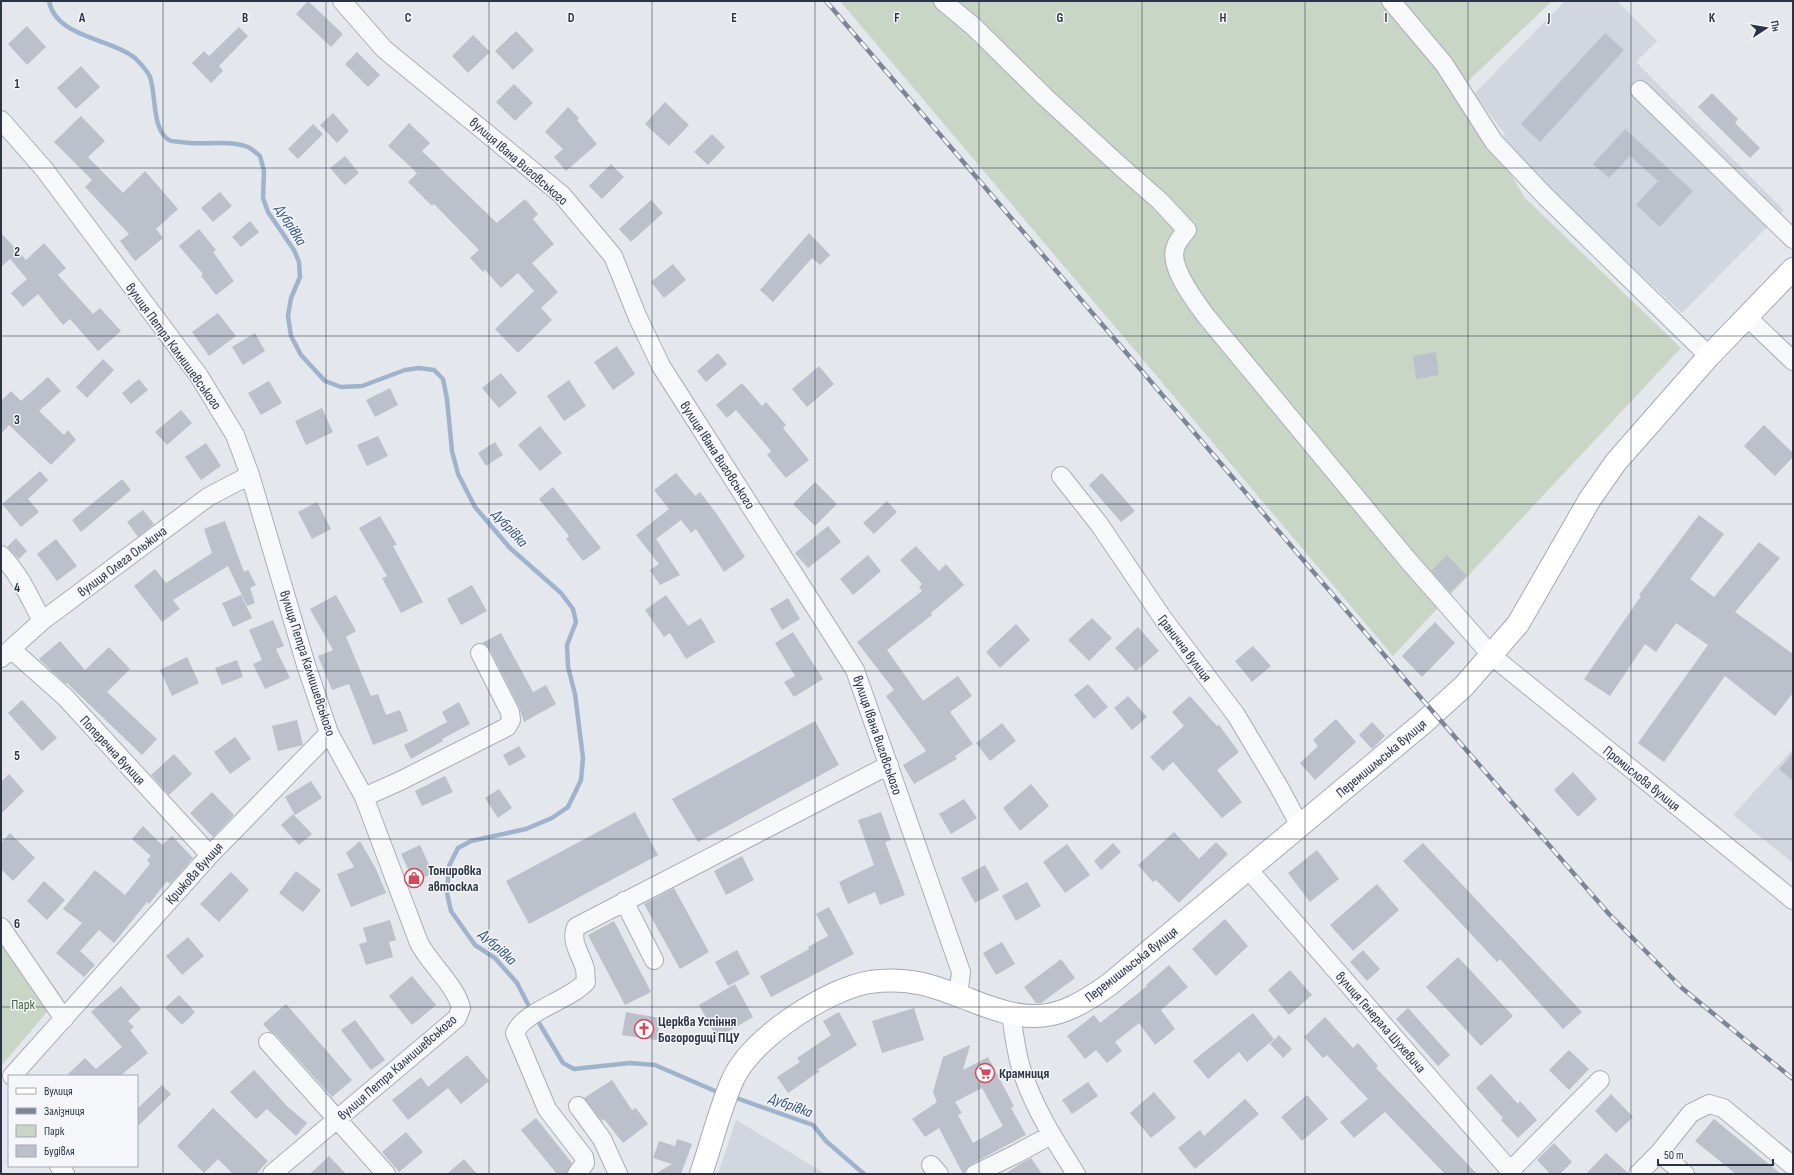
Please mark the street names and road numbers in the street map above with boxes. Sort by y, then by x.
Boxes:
street label: вулиця Івана Виговського [466,114,572,209]
street label: вулиця Петра Калнишевського [122,280,225,413]
street label: вулиця Івана Виговського [676,398,759,512]
street label: вулиця Олега Ольжича [74,522,170,601]
street label: вулиця Петра Калнишевського [276,588,339,738]
street label: Гранична вулиця [1154,612,1215,685]
street label: вулиця Івана Виговського [849,673,906,797]
street label: Поперечна вулиця [76,712,149,788]
street label: Перемишльська вулиця [1333,716,1430,801]
street label: Промислова вулиця [1600,742,1684,815]
street label: Крижова вулиця [162,839,227,908]
street label: Перемишльська вулиця [1082,923,1181,1006]
street label: вулиця Генерала Шухевича [1332,968,1429,1077]
street label: вулиця Петра Калнишевського [334,1011,461,1124]

